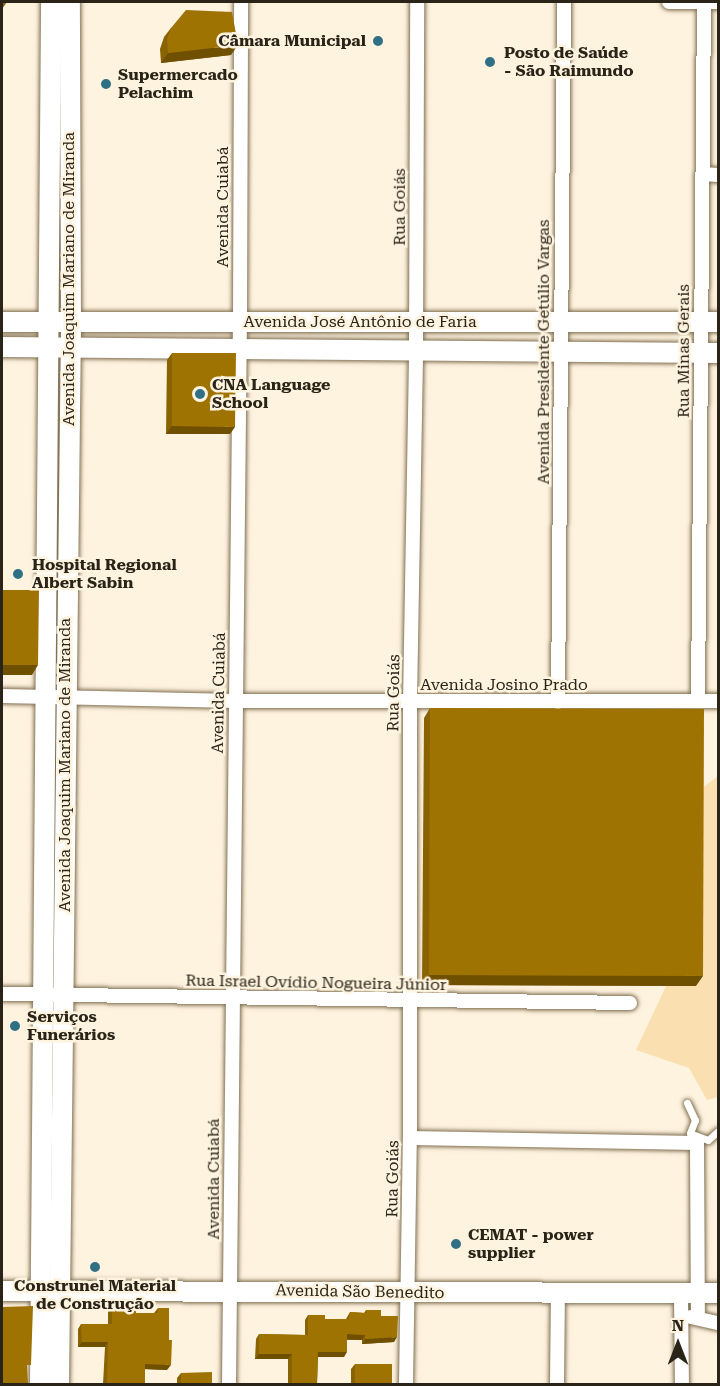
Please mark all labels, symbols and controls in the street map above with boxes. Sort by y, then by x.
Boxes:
place label: Câmara Municipal [218,31,366,51]
marker: Câmara Municipal [371,34,385,48]
place label: Posto de Saúde - São Raimundo [504,43,634,81]
marker: Posto de Saúde - São Raimundo [481,53,499,71]
place label: Supermercado Pelachim [118,65,238,103]
marker: Supermercado Pelachim [99,77,113,91]
street label: Avenida Joaquim Mariano de Miranda [59,132,79,426]
street label: Avenida Cuiabá [213,147,233,267]
street label: Rua Goiás [390,168,410,246]
street label: Avenida Presidente Getúlio Vargas [534,220,554,484]
street label: Rua Minas Gerais [674,284,694,418]
street label: Avenida José Antônio de Faria [243,312,477,332]
place label: CNA Language School [212,375,331,413]
marker: CNA Language School [193,387,207,401]
place label: Hospital Regional Albert Sabin [32,555,177,593]
marker: Hospital Regional Albert Sabin [9,565,27,583]
street label: Avenida Joaquim Mariano de Miranda [55,618,75,912]
street label: Avenida Cuiabá [208,632,230,754]
street label: Rua Goiás [384,654,404,732]
street label: Avenida Josino Prado [420,675,588,695]
street label: Rua Israel Ovídio Nogueira Júnior [185,971,447,995]
place label: Serviços Funerários [27,1007,115,1045]
marker: Serviços Funerários [8,1019,22,1033]
street label: Avenida Cuiabá [204,1119,224,1239]
street label: Rua Goiás [383,1140,403,1218]
place label: CEMAT - power supplier [468,1225,594,1263]
marker: CEMAT - power supplier [449,1237,463,1251]
marker: Construnel Material de Construção [88,1260,102,1274]
place label: Construnel Material de Construção [14,1276,176,1314]
street label: Avenida São Benedito [275,1281,445,1303]
north arrow [648,1314,708,1374]
text: N [672,1316,684,1335]

